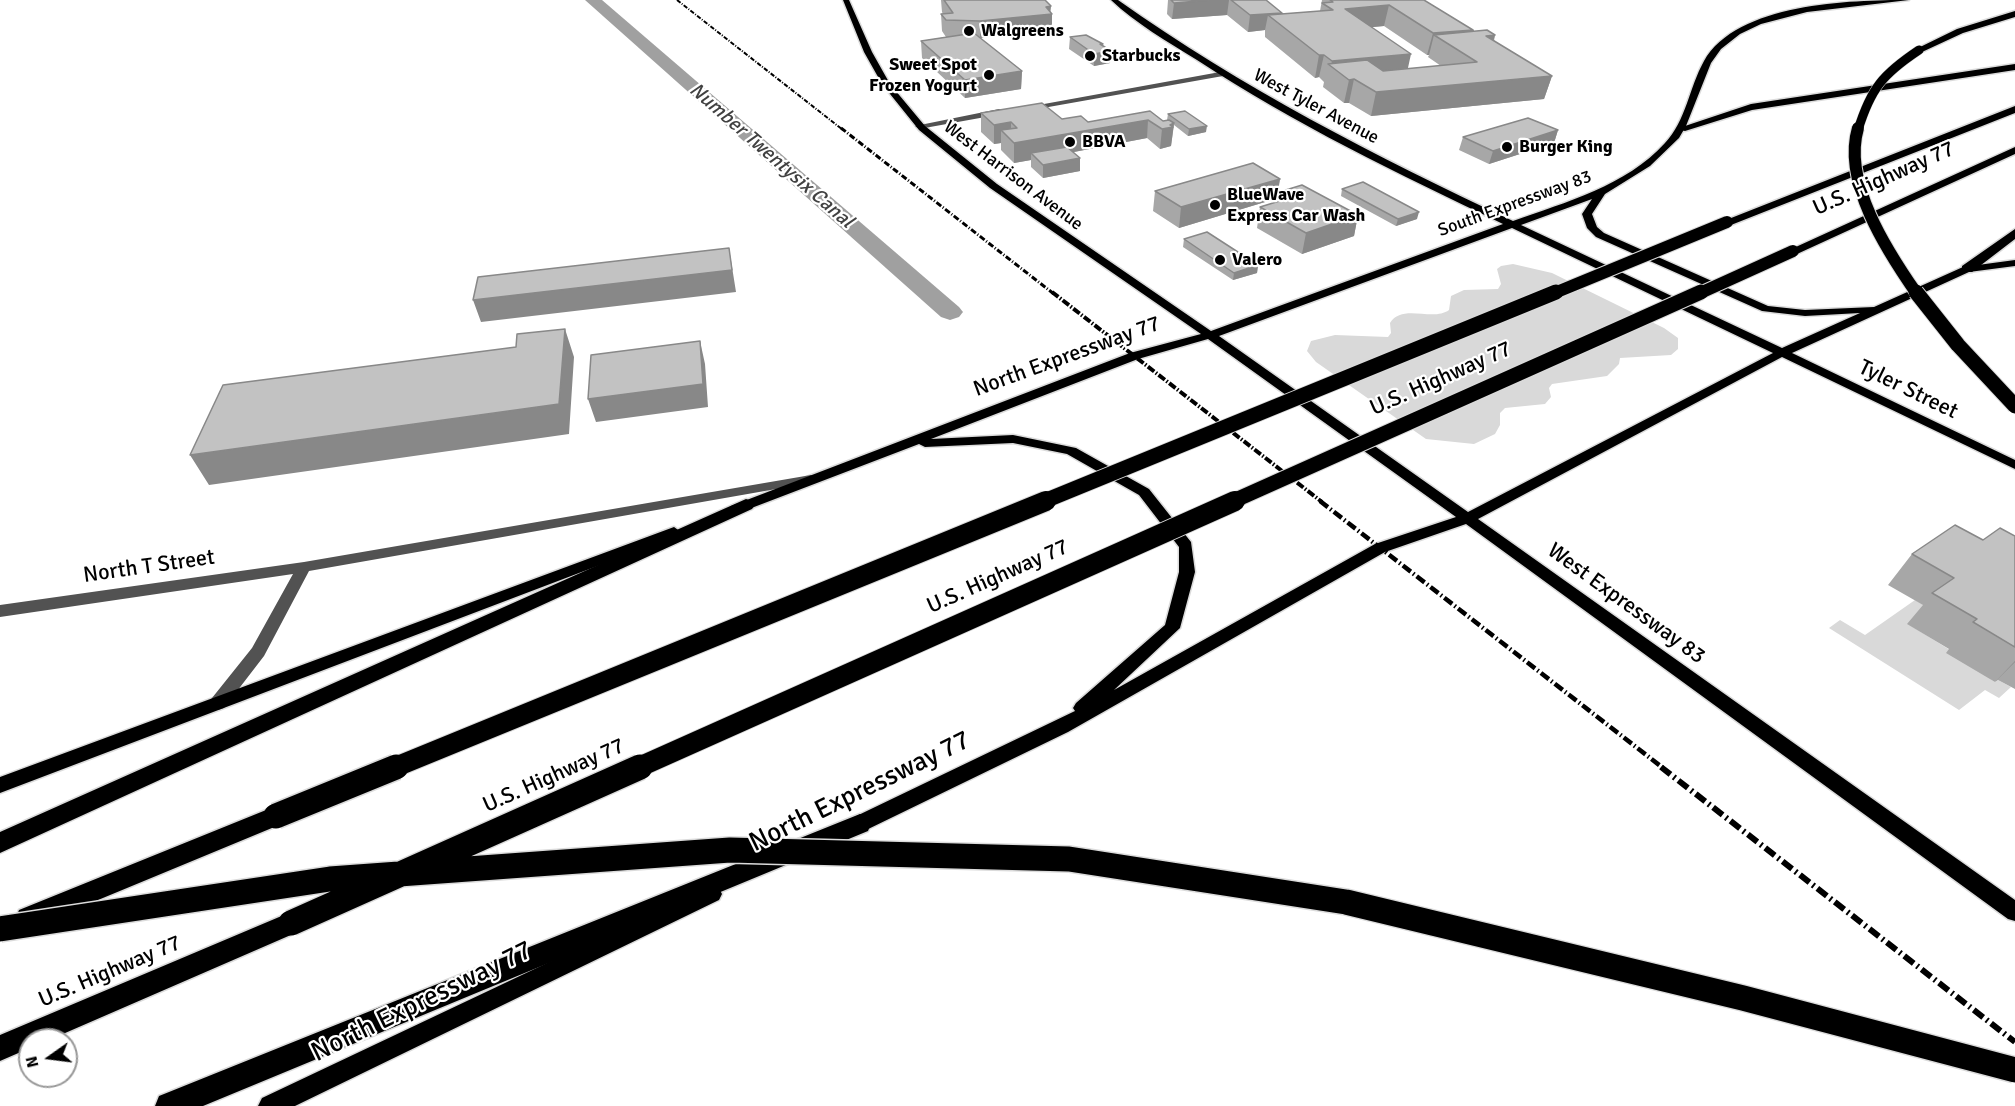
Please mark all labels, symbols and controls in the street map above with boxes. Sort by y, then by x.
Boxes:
place label: Walgreens [981,20,1064,42]
marker: Walgreens [962,24,976,38]
place label: Starbucks [1102,45,1181,67]
marker: Starbucks [1083,49,1097,63]
place label: Sweet Spot Frozen Yogurt [869,54,977,97]
street label: West Tyler Avenue [1250,65,1382,149]
marker: Sweet Spot Frozen Yogurt [982,68,996,82]
water label: Number Twentysix Canal [684,78,858,234]
street label: West Harrison Avenue [939,117,1087,235]
place label: BBVA [1082,131,1125,153]
marker: BBVA [1063,135,1077,149]
place label: Burger King [1519,136,1613,158]
street label: U.S. Highway 77 [1809,136,1959,222]
marker: Burger King [1500,140,1514,154]
street label: South Expressway 83 [1435,166,1595,242]
place label: BlueWave Express Car Wash [1227,184,1365,226]
marker: BlueWave Express Car Wash [1208,198,1222,212]
place label: Valero [1232,249,1282,271]
marker: Valero [1213,253,1227,267]
street label: North Expressway 77 [970,311,1164,403]
street label: U.S. Highway 77 [1366,336,1516,422]
street label: Tyler Street [1854,355,1962,425]
street label: U.S. Highway 77 [923,534,1073,620]
street label: West Expressway 83 [1542,538,1710,670]
street label: North T Street [82,545,216,589]
street label: North Expressway 77 [744,724,976,860]
street label: U.S. Highway 77 [479,733,629,819]
street label: U.S. Highway 77 [35,930,185,1014]
street label: North Expressway 77 [306,934,538,1070]
north arrow [18,1028,78,1088]
text: N [21,1054,44,1070]

